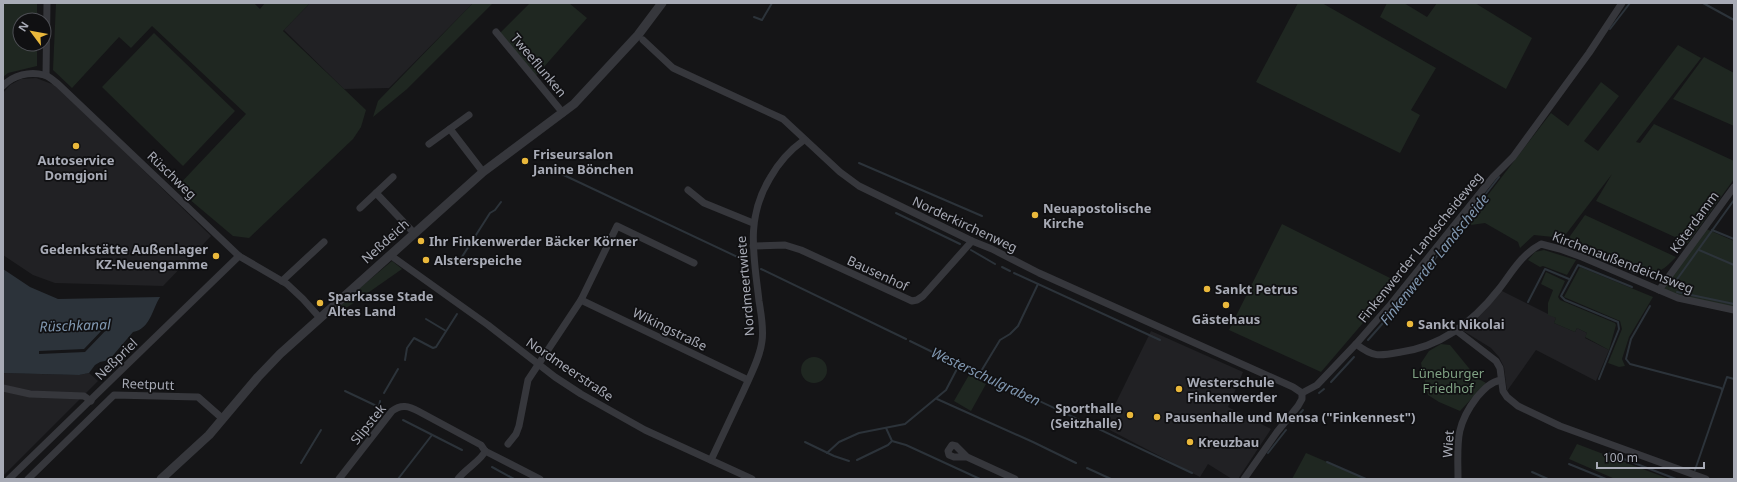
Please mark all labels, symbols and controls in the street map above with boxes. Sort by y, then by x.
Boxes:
north arrow [12,12,52,52]
text: N [14,19,32,34]
street label: Tweeflunken [507,29,571,101]
marker: Autoservice Domgjoni [71,141,81,151]
place label: Friseursalon Janine Bönchen [532,145,634,178]
street label: Rüschweg [143,147,201,203]
place label: Autoservice Domgjoni [37,151,115,184]
marker: Friseursalon Janine Bönchen [520,156,530,166]
street label: Finkenwerder Landscheideweg [1354,169,1486,325]
street label: Köterdamm [1665,187,1723,257]
water label: Finkenwerder Landscheide [1376,190,1492,328]
street label: Norderkirchenweg [909,192,1021,256]
place label: Neuapostolische Kirche [1043,199,1152,232]
marker: Neuapostolische Kirche [1030,210,1040,220]
street label: Neßdeich [357,215,413,267]
street label: Kirchenaußendeichsweg [1550,227,1696,297]
place label: Ihr Finkenwerder Bäcker Körner [429,232,638,250]
street label: Nordmeertwiete [732,235,758,337]
marker: Ihr Finkenwerder Bäcker Körner [416,236,426,246]
place label: Gedenkstätte Außenlager KZ-Neuengamme [40,240,208,273]
marker: Gedenkstätte Außenlager KZ-Neuengamme [211,251,221,261]
place label: Alsterspeiche [434,251,522,269]
street label: Bausenhof [844,251,913,296]
marker: Alsterspeiche [421,255,431,265]
place label: Sankt Petrus [1215,280,1298,298]
marker: Sankt Petrus [1202,284,1212,294]
place label: Sparkasse Stade Altes Land [328,287,434,320]
marker: Sparkasse Stade Altes Land [315,298,325,308]
marker: Gästehaus [1221,300,1231,310]
street label: Wikingstraße [630,303,710,355]
place label: Gästehaus [1192,310,1260,328]
water label: Rüschkanal [39,314,111,336]
place label: Sankt Nikolai [1418,315,1505,333]
marker: Sankt Nikolai [1405,319,1415,329]
street label: Nordmeerstraße [523,333,617,405]
street label: Neßpriel [91,334,141,384]
water label: Westerschulgraben [928,342,1044,410]
park label: Lüneburger Friedhof [1412,364,1485,397]
place label: Westerschule Finkenwerder [1187,373,1277,406]
street label: Reetputt [121,374,175,394]
marker: Westerschule Finkenwerder [1174,384,1184,394]
place label: Sporthalle (Seitzhalle) [1051,399,1122,432]
street label: Slipstek [346,400,390,448]
place label: Pausenhalle und Mensa ("Finkennest") [1165,408,1415,426]
marker: Sporthalle (Seitzhalle) [1125,410,1135,420]
marker: Pausenhalle und Mensa ("Finkennest") [1152,412,1162,422]
street label: Wiet [1438,429,1458,458]
place label: Kreuzbau [1198,433,1259,451]
marker: Kreuzbau [1185,437,1195,447]
scale bar [1597,444,1704,470]
text: 100 m [1603,449,1638,466]

